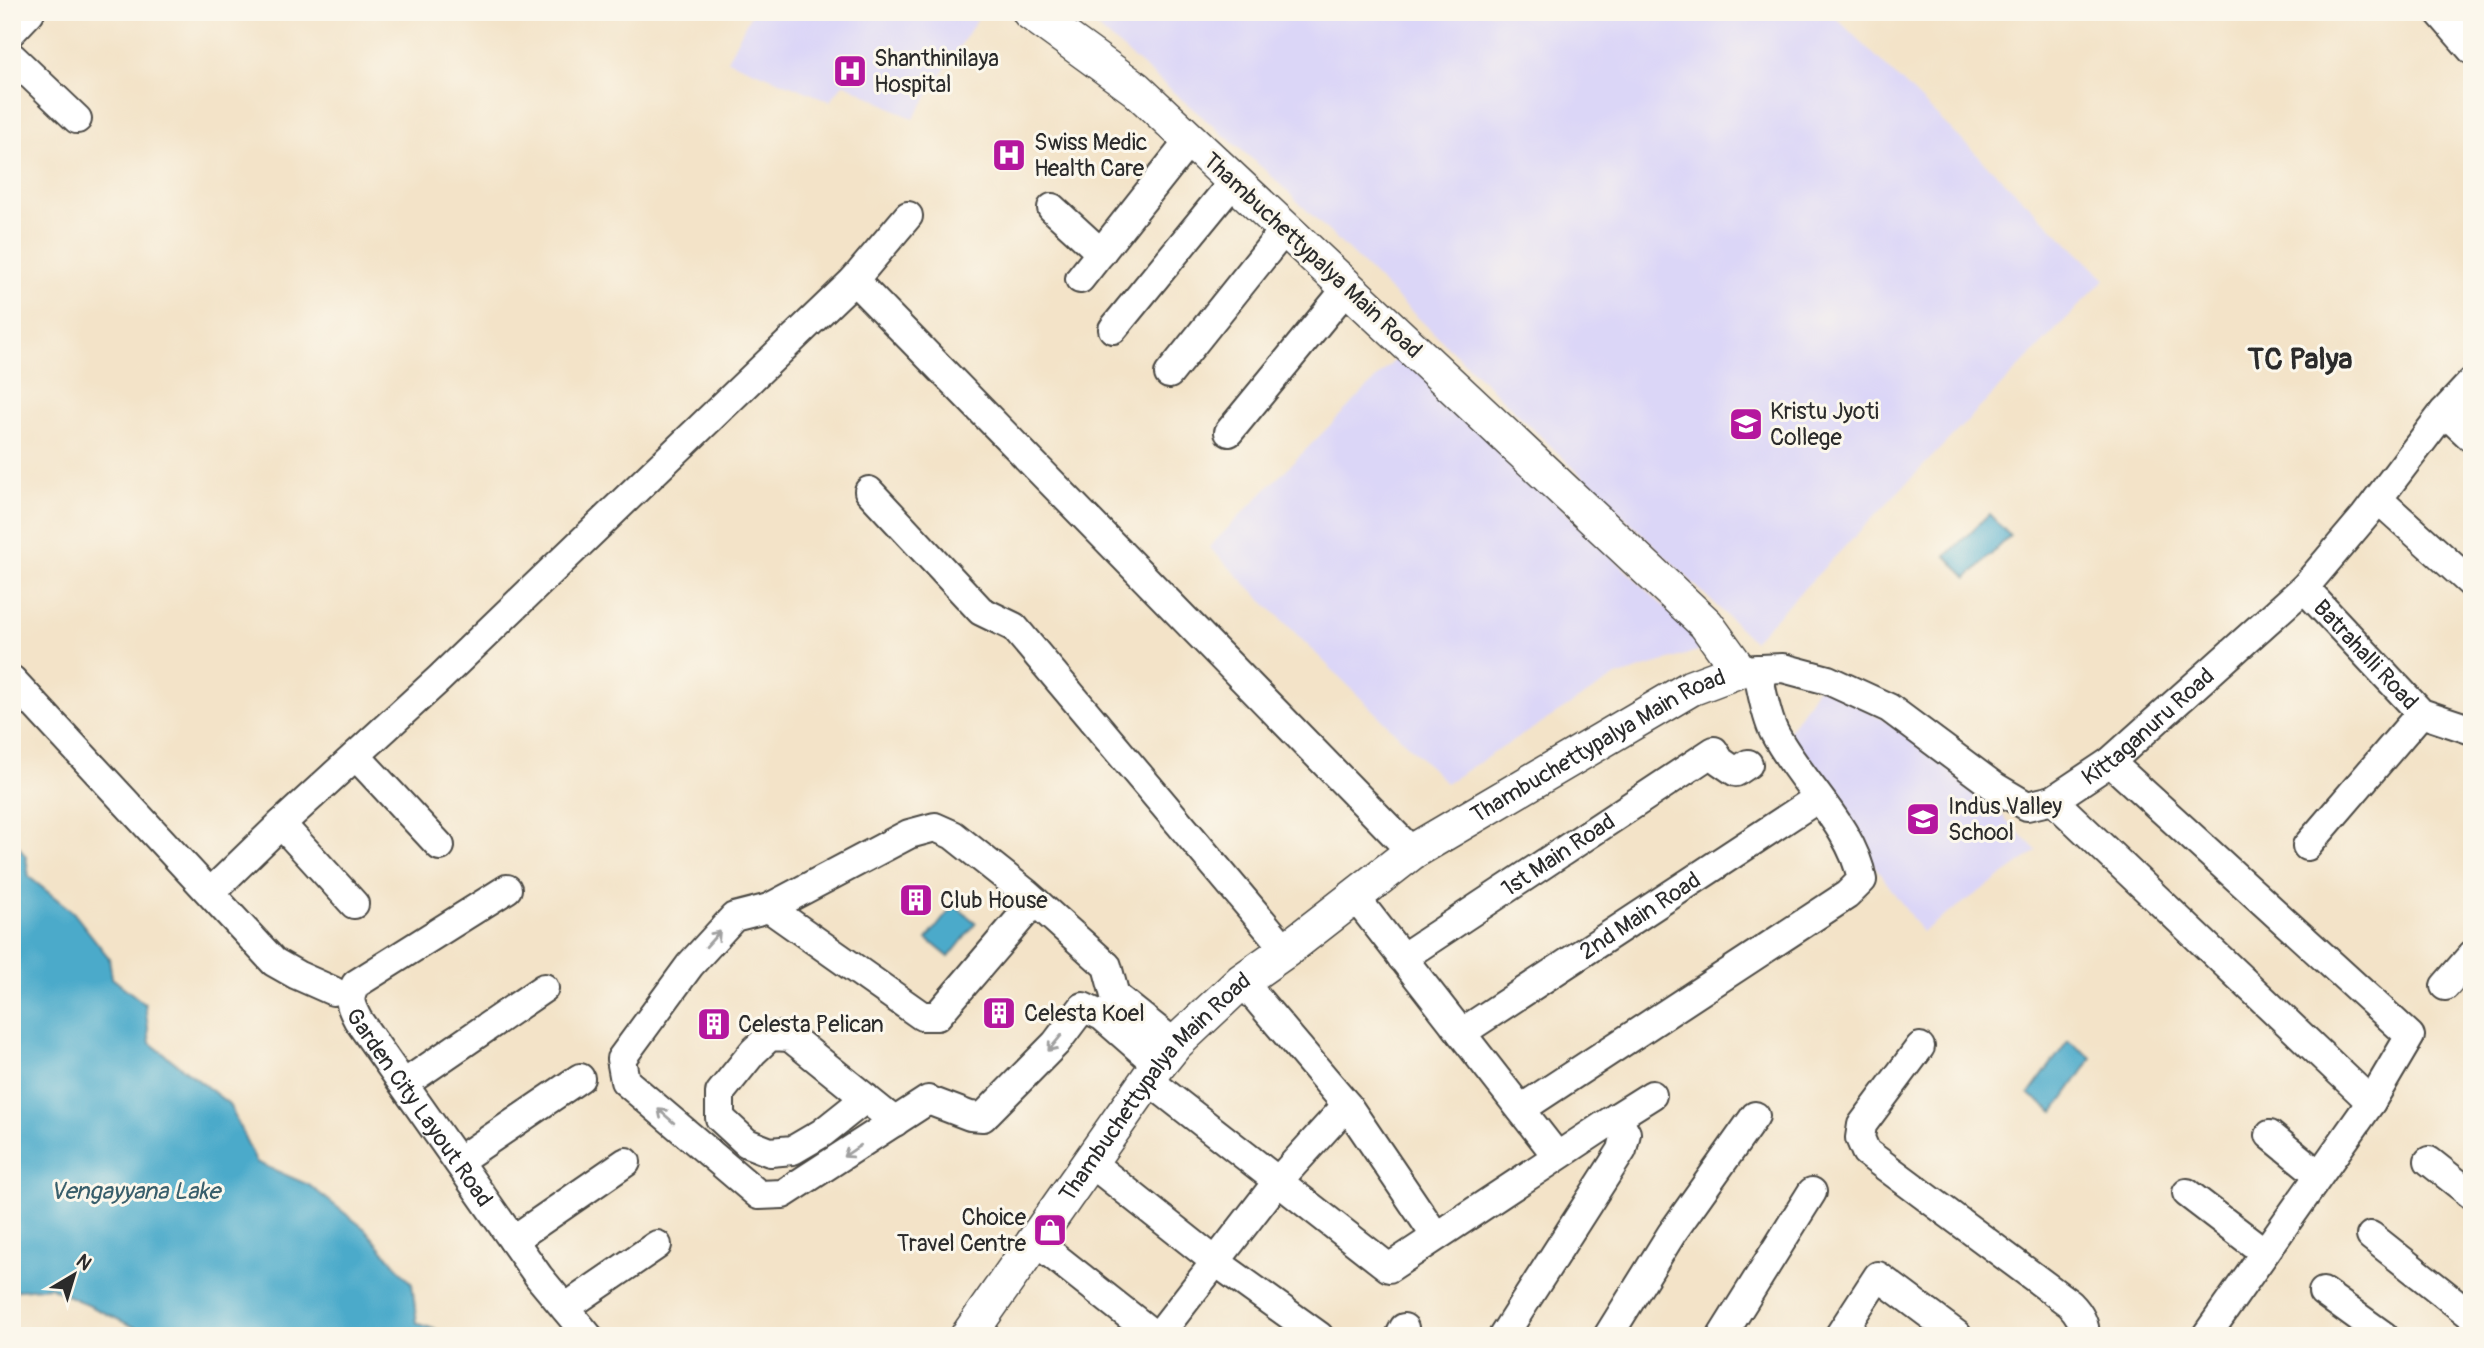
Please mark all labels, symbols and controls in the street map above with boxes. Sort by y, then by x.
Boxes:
place label: Shanthinilaya Hospital [874,44,999,99]
hospital icon: Shanthinilaya Hospital [831,52,869,90]
place label: Swiss Medic Health Care [1034,128,1148,183]
hospital icon: Swiss Medic Health Care [990,136,1028,174]
street label: Thambuchettypalya Main Road [1197,146,1428,365]
district label: TC Palya [2247,341,2352,378]
place label: Kristu Jyoti College [1770,397,1879,452]
school or university icon: Kristu Jyoti College [1727,405,1765,443]
street label: Batrahalli Road [2307,594,2424,716]
street label: Thambuchettypalya Main Road [1465,662,1730,829]
street label: Kittaganuru Road [2076,662,2220,792]
place label: Indus Valley School [1948,792,2062,847]
school or university icon: Indus Valley School [1904,800,1942,838]
street label: 1st Main Road [1496,807,1620,903]
street label: 2nd Main Road [1574,865,1706,966]
building icon: Club House [897,881,935,919]
place label: Club House [940,886,1048,915]
one-way arrow [705,930,721,948]
street label: Thambuchettypalya Main Road [1053,966,1256,1208]
building icon: Celesta Koel [980,994,1018,1032]
place label: Celesta Koel [1024,999,1145,1028]
street label: Garden City Layout Road [339,1003,499,1213]
building icon: Celesta Pelican [695,1005,733,1043]
place label: Celesta Pelican [738,1010,884,1039]
one-way arrow [1047,1034,1063,1052]
one-way arrow [658,1108,676,1124]
one-way arrow [843,1143,862,1158]
water label: Vengayyana Lake [50,1177,222,1206]
place label: Choice Travel Centre [897,1203,1027,1258]
shop icon: Choice Travel Centre [1031,1211,1069,1249]
north arrow [38,1240,108,1310]
text: N [71,1249,96,1276]

